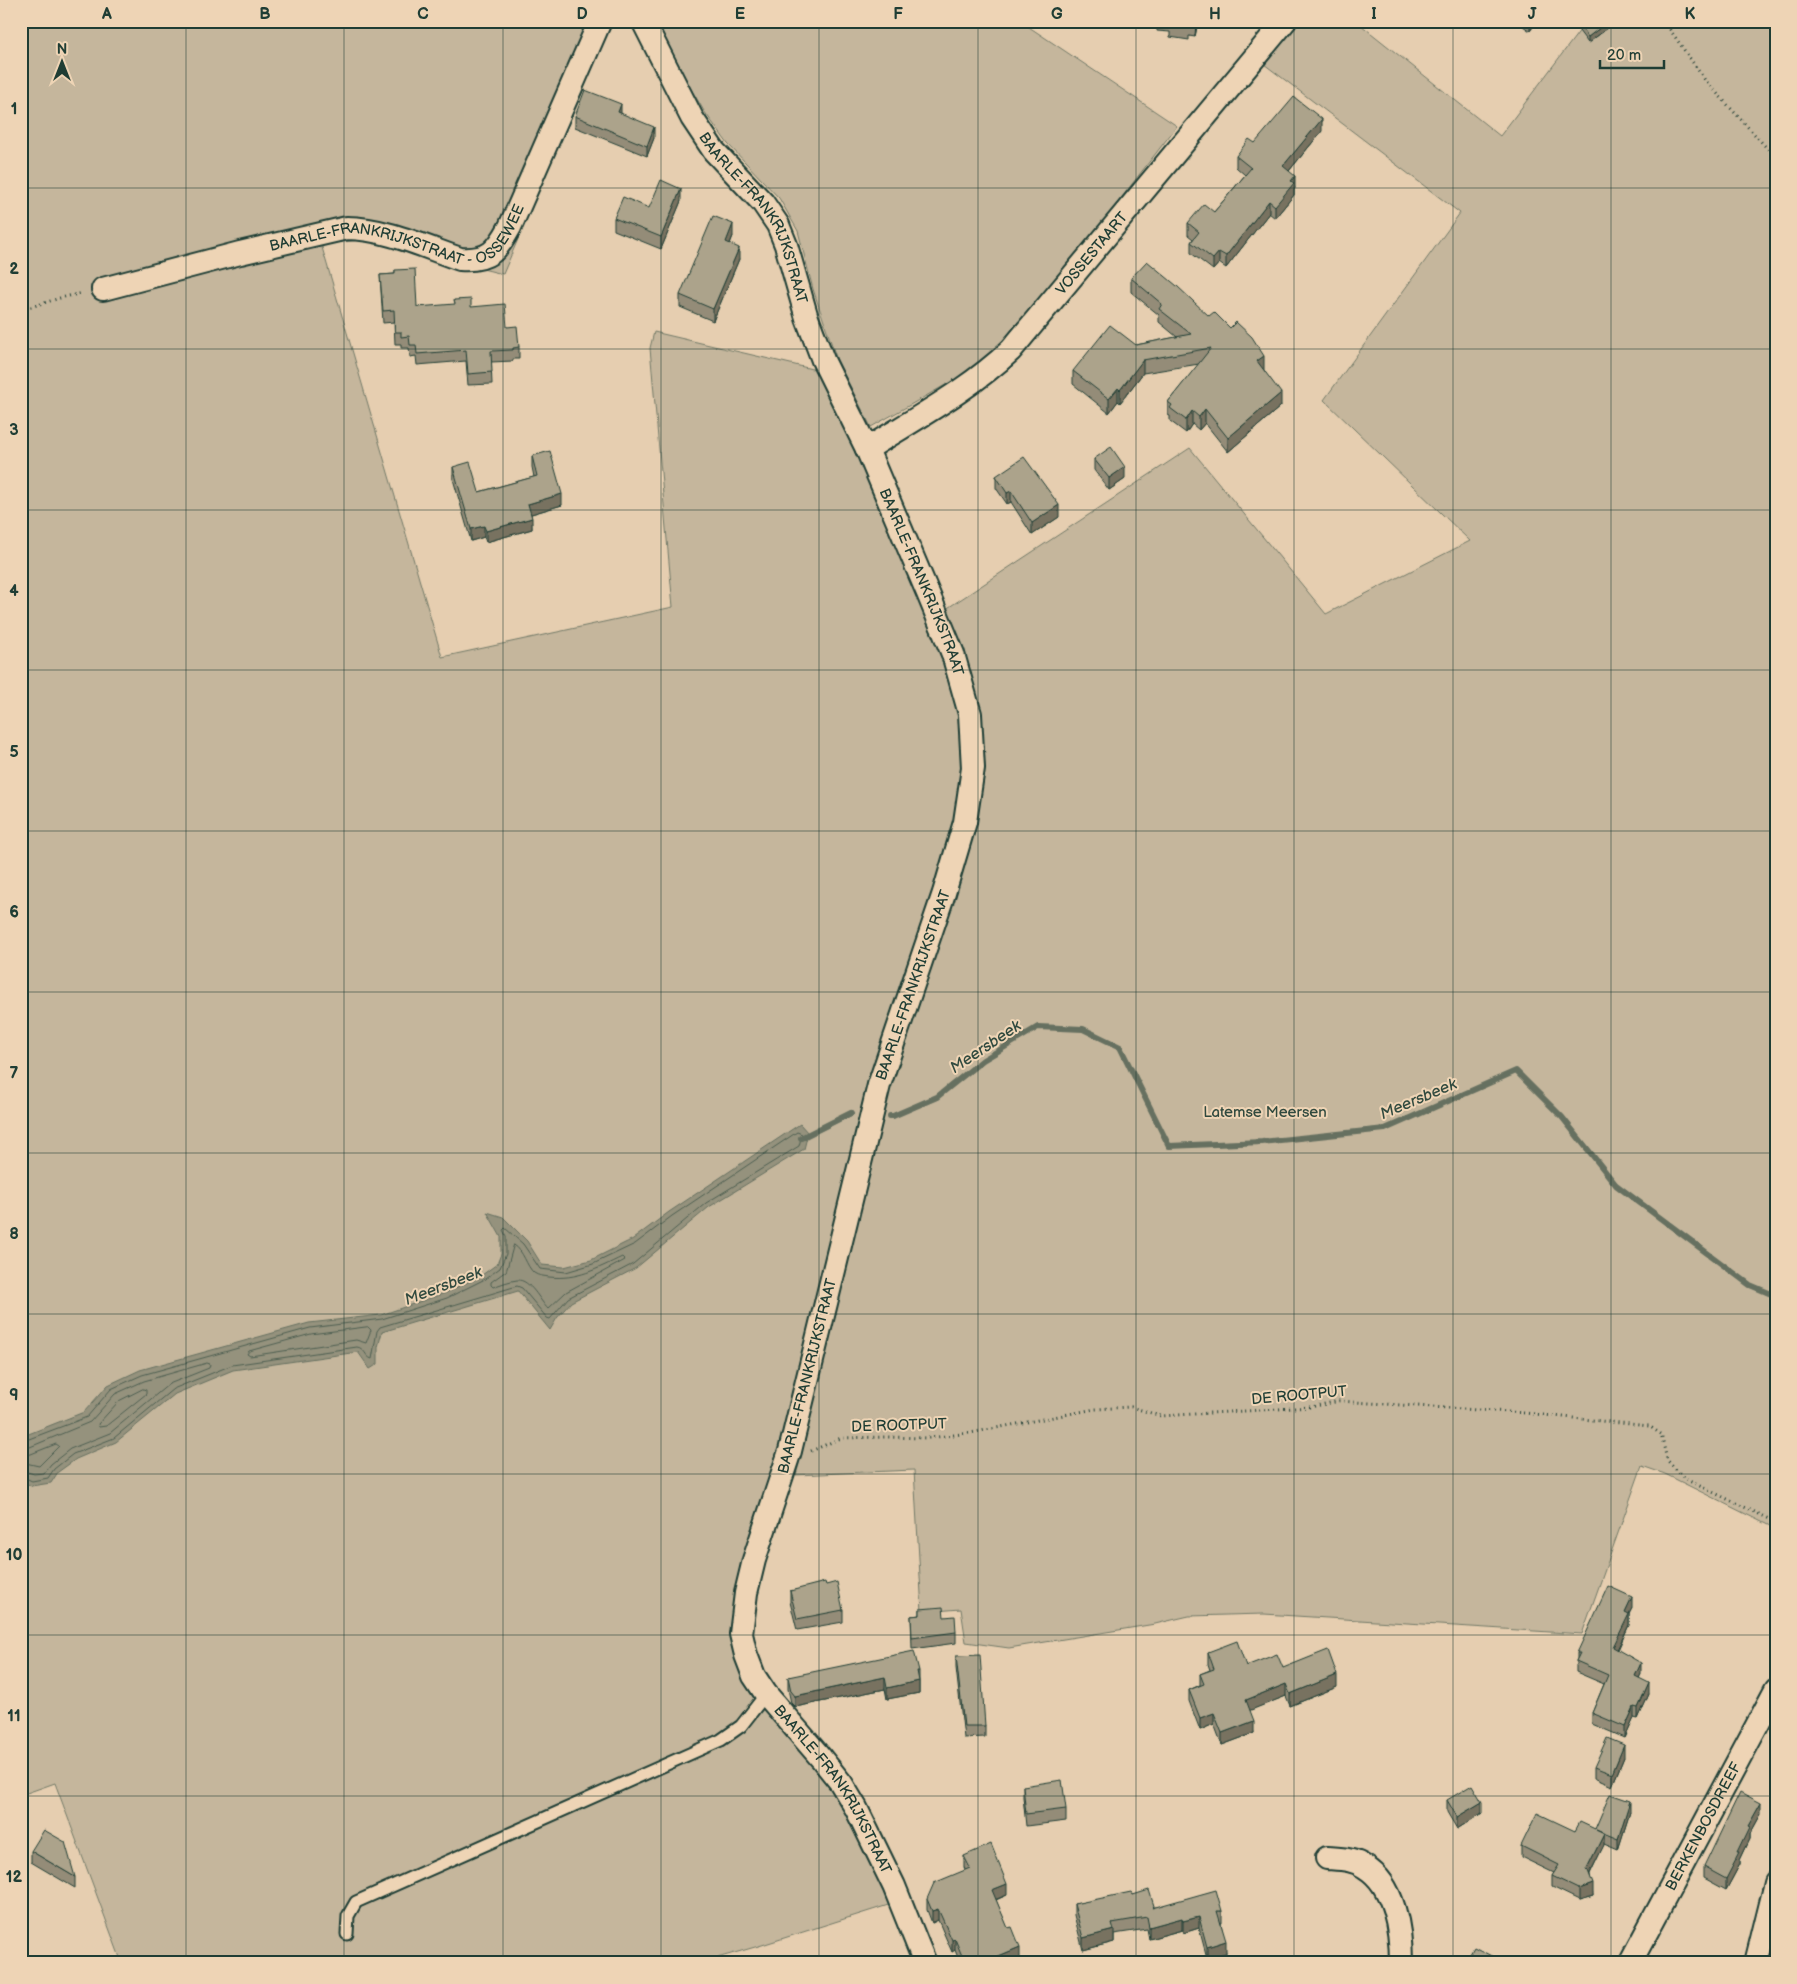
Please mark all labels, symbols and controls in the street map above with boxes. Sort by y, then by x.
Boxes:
text: A [101,5,112,24]
text: B [259,5,271,24]
text: C [417,5,429,24]
text: D [576,5,588,24]
text: E [735,5,745,24]
text: F [893,5,903,24]
text: G [1051,5,1063,24]
text: H [1209,5,1221,24]
text: I [1371,5,1377,24]
text: J [1528,5,1537,24]
text: K [1685,5,1696,24]
north arrow [38,38,88,88]
scale bar [1600,38,1663,70]
text: N [57,41,67,58]
text: 20 m [1607,46,1641,65]
text: 1 [11,100,17,119]
street label: BAARLE-FRANKRIJKSTRAAT [694,129,811,306]
street label: BAARLE-FRANKRIJKSTRAAT - OSSEWEE [268,201,529,270]
street label: VOSSESTAART [1052,208,1132,299]
text: 2 [9,260,19,279]
text: 3 [9,421,19,440]
street label: BAARLE-FRANKRIJKSTRAAT [875,486,968,678]
text: 4 [9,582,19,601]
text: 5 [9,743,19,762]
street label: BAARLE-FRANKRIJKSTRAAT [872,887,955,1083]
text: 6 [9,903,19,922]
water label: Meersbeek [947,1016,1026,1078]
text: 7 [10,1064,19,1083]
water label: Meersbeek [1377,1074,1461,1124]
park label: Latemse Meersen [1203,1103,1327,1122]
text: 8 [9,1225,19,1244]
water label: Meersbeek [402,1262,486,1310]
street label: BAARLE-FRANKRIJKSTRAAT [774,1277,841,1476]
street label: DE ROOTPUT [1250,1382,1348,1409]
text: 9 [9,1386,19,1405]
street label: DE ROOTPUT [851,1414,947,1437]
text: 10 [6,1546,22,1565]
street label: BAARLE-FRANKRIJKSTRAAT [770,1701,896,1877]
text: 11 [7,1707,21,1726]
street label: BERKENBOSDREEF [1661,1759,1746,1894]
text: 12 [6,1868,23,1887]

